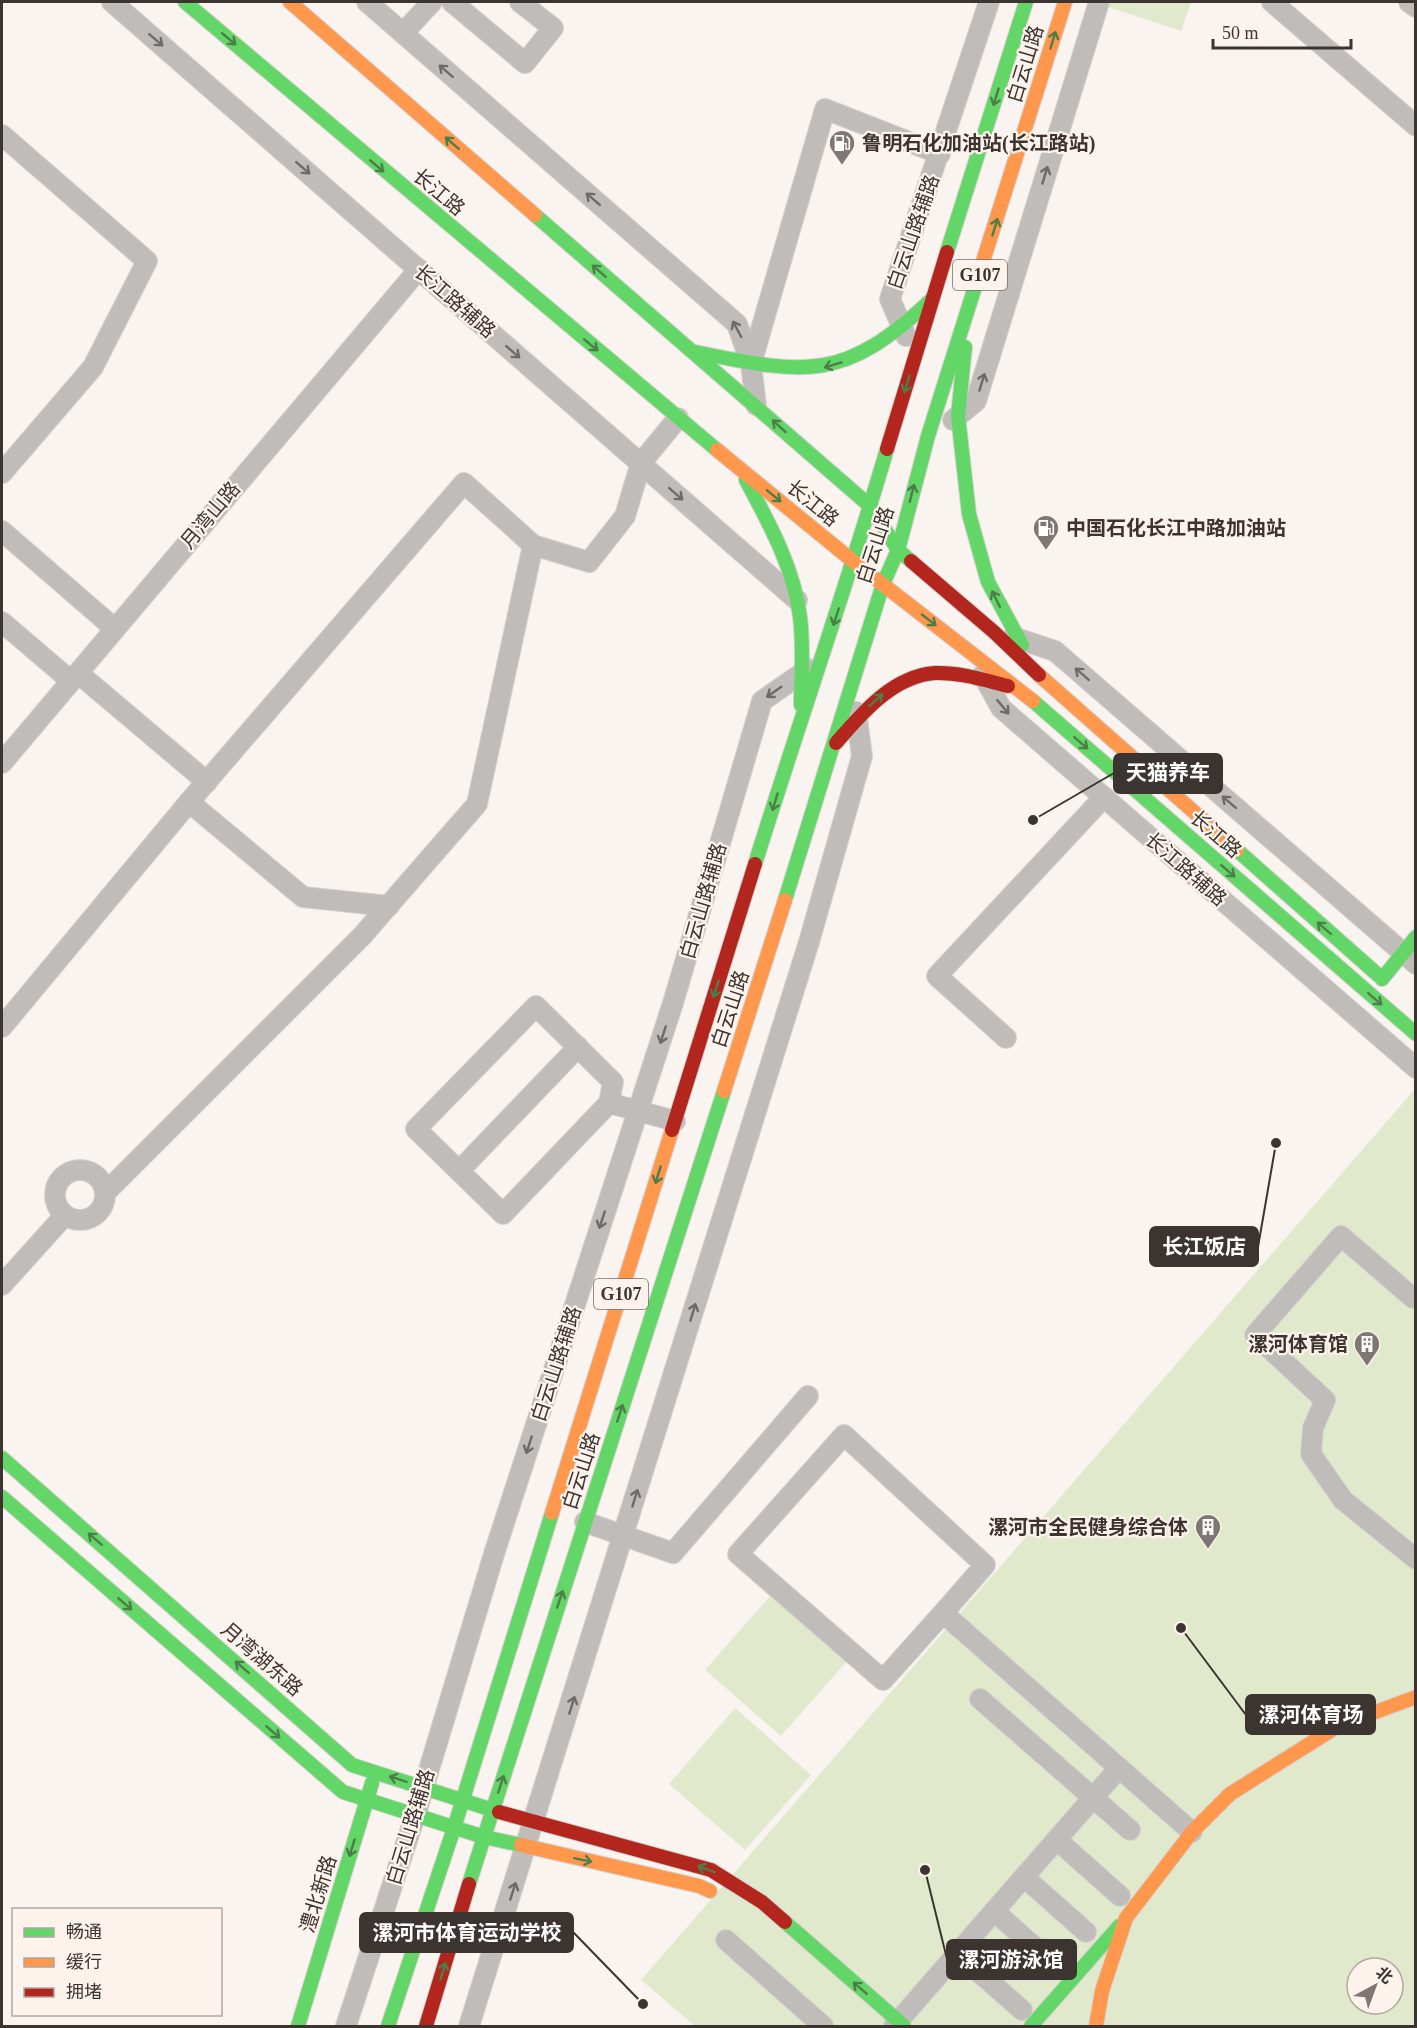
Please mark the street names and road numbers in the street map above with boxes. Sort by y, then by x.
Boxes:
street label: 白云山路 [1003,23,1047,105]
street label: 长江路 [409,164,469,220]
street label: 白云山路辅路 [883,172,943,292]
street label: 长江路辅路 [410,260,500,342]
road number: G107 [953,260,1007,290]
street label: 长江路 [783,476,843,530]
street label: 月湾山路 [176,477,244,553]
street label: 白云山路 [852,504,898,586]
street label: 长江路 [1186,806,1246,862]
street label: 长江路辅路 [1141,828,1231,910]
street label: 白云山路辅路 [676,840,730,962]
street label: 白云山路 [707,968,753,1050]
road number: G107 [594,1279,648,1309]
street label: 白云山路辅路 [527,1304,585,1424]
street label: 白云山路 [558,1430,604,1512]
street label: 月湾湖东路 [217,1618,307,1700]
street label: 白云山路辅路 [382,1766,438,1888]
street label: 澧北新路 [296,1853,340,1935]

